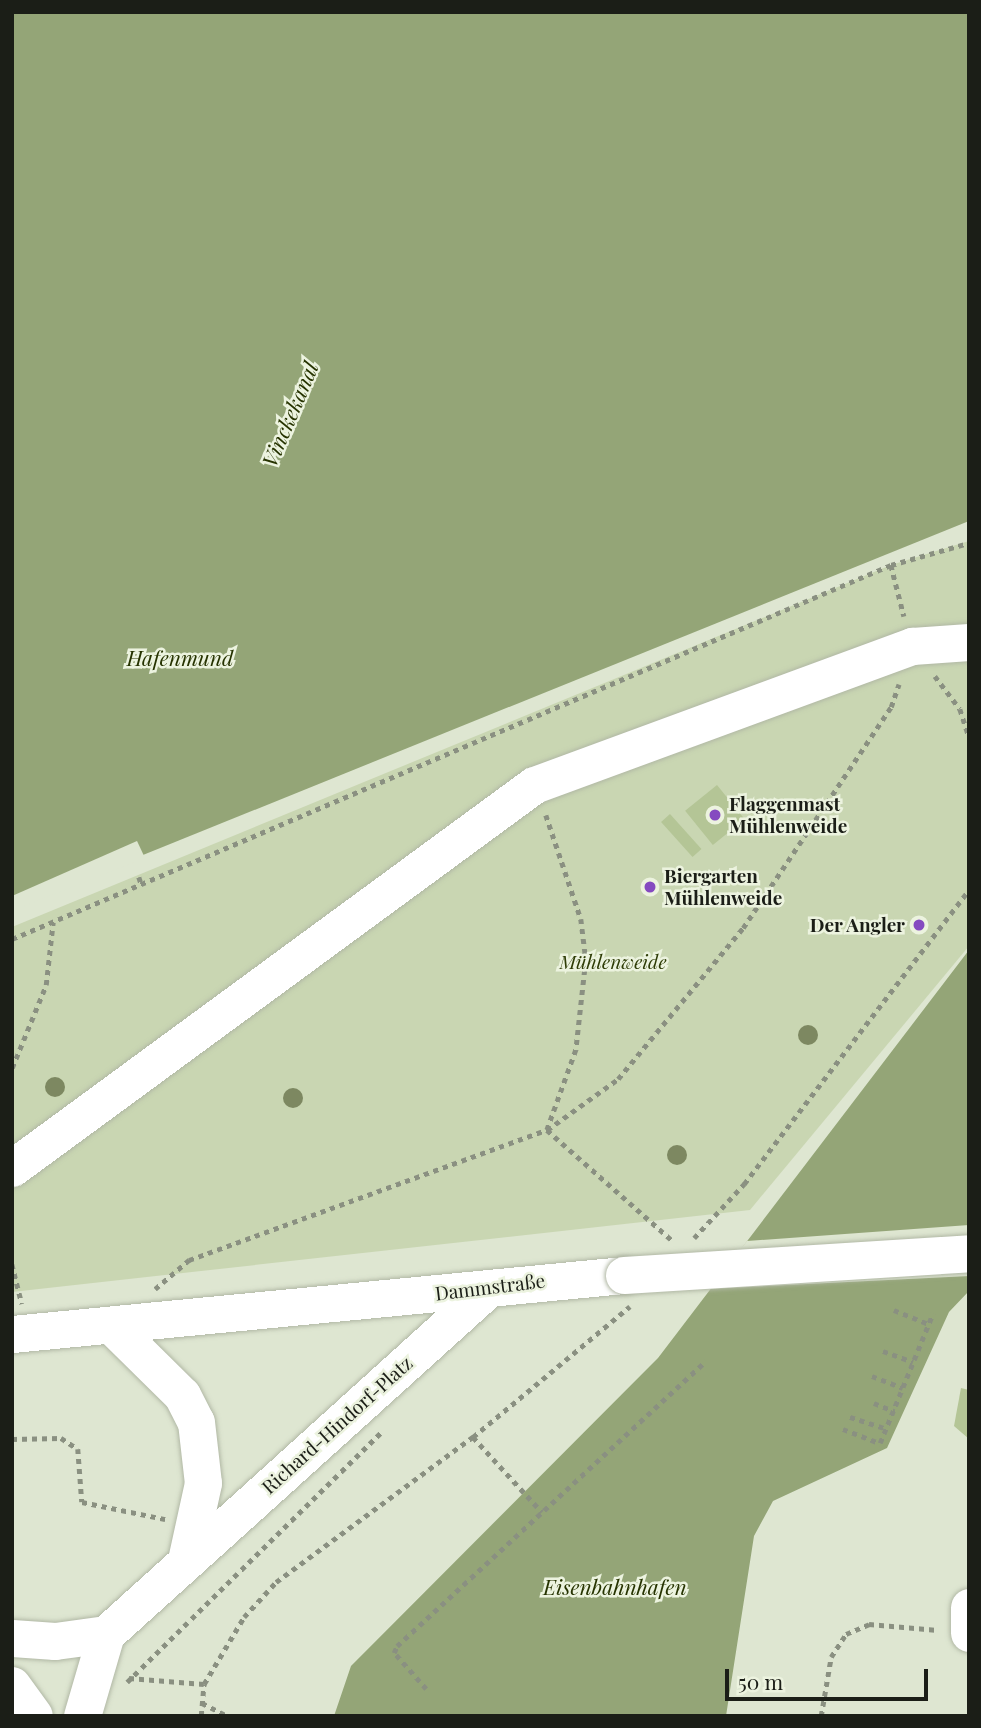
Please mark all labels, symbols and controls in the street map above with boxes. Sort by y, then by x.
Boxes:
water label: Vinckekanal [256,358,322,470]
water label: Hafenmund [127,644,233,670]
place label: Flaggenmast Mühlenweide [729,793,847,837]
marker: Flaggenmast Mühlenweide [707,807,723,823]
place label: Biergarten Mühlenweide [664,865,782,909]
marker: Biergarten Mühlenweide [642,879,658,895]
place label: Der Angler [809,914,905,936]
marker: Der Angler [911,917,927,933]
park label: Mühlenweide [559,951,667,973]
street label: Dammstraße [434,1269,546,1305]
street label: Richard-Hindorf-Platz [257,1352,417,1498]
water label: Eisenbahnhafen [543,1573,687,1599]
scale bar [729,1654,932,1698]
text: 50 m [738,1667,783,1695]

